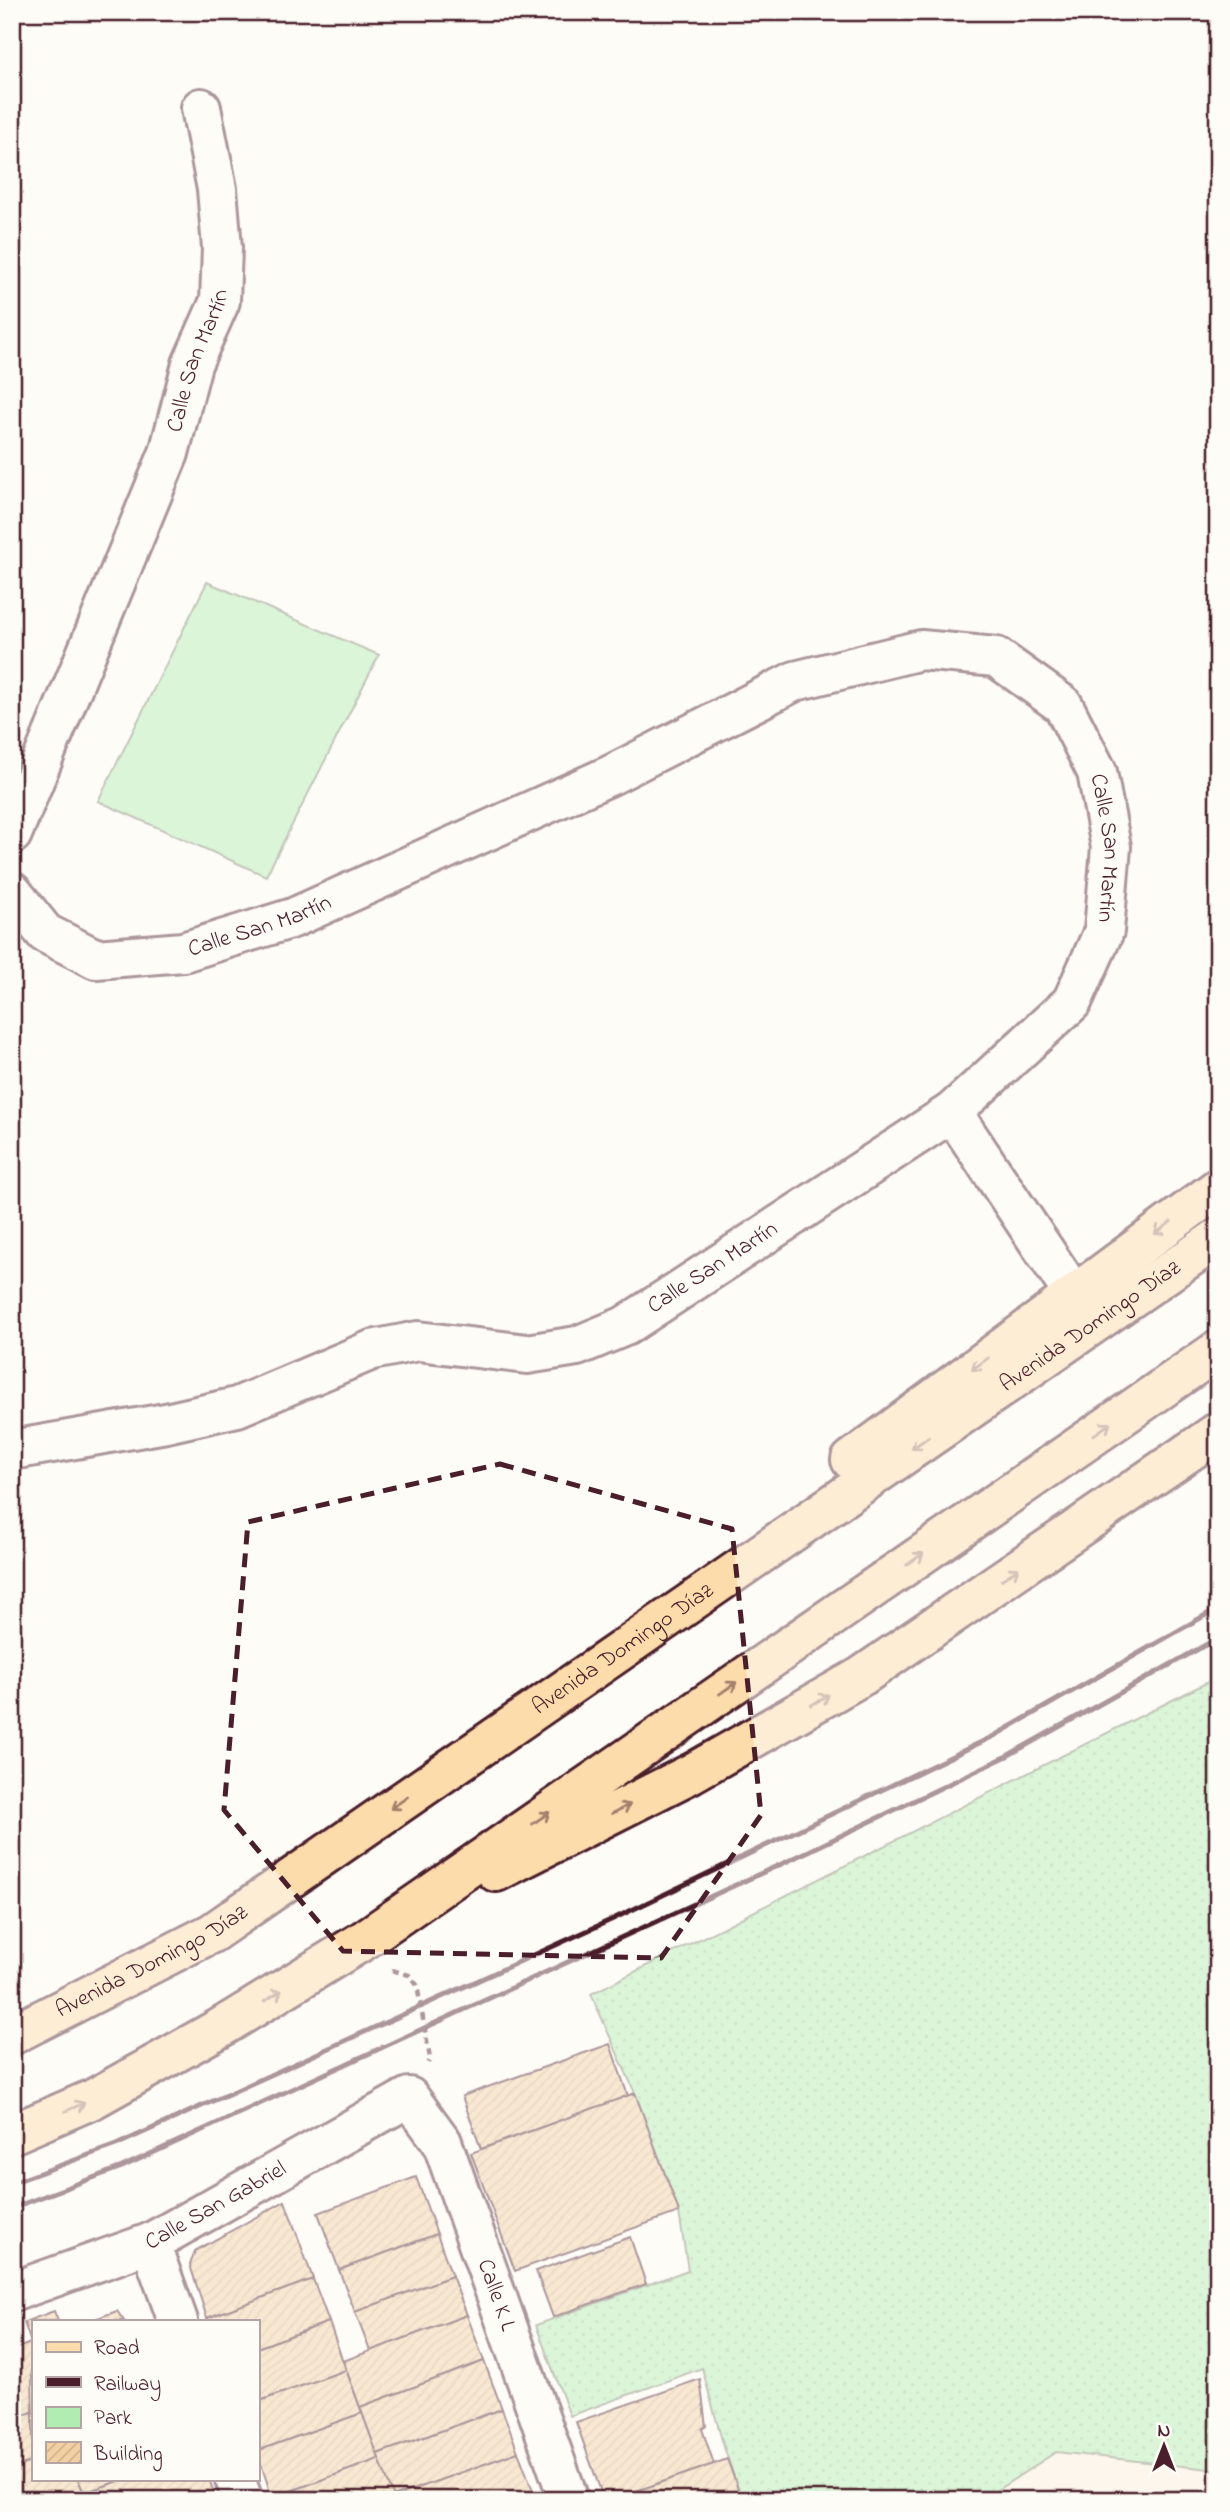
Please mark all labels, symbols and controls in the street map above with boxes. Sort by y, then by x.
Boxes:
street label: Calle San Martín [159,289,237,436]
street label: Calle San Martín [1081,771,1128,924]
street label: Calle San Martín [184,886,337,966]
street label: Calle San Martín [641,1213,785,1323]
one-way arrow [1154,1221,1173,1236]
street label: Avenida Domingo Díaz [993,1252,1188,1401]
one-way arrow [971,1356,990,1371]
one-way arrow [1092,1422,1111,1437]
one-way arrow [910,1436,930,1450]
one-way arrow [905,1552,924,1566]
one-way arrow [1000,1567,1019,1581]
street label: Avenida Domingo Díaz [526,1574,721,1723]
one-way arrow [718,1681,737,1695]
one-way arrow [810,1693,830,1707]
one-way arrow [390,1796,409,1810]
one-way arrow [610,1802,631,1816]
one-way arrow [531,1811,550,1825]
street label: Avenida Domingo Díaz [50,1896,255,2027]
one-way arrow [263,1988,282,2003]
one-way arrow [64,2100,85,2113]
street label: Calle San Gabriel [139,2153,293,2259]
street label: Calle K L [468,2255,524,2336]
legend [32,2320,259,2480]
text: Road [94,2334,140,2364]
text: Railway [94,2370,161,2402]
text: Park [94,2404,133,2434]
north arrow [1128,2410,1198,2480]
text: N [1158,2418,1171,2445]
text: Building [93,2440,163,2472]

